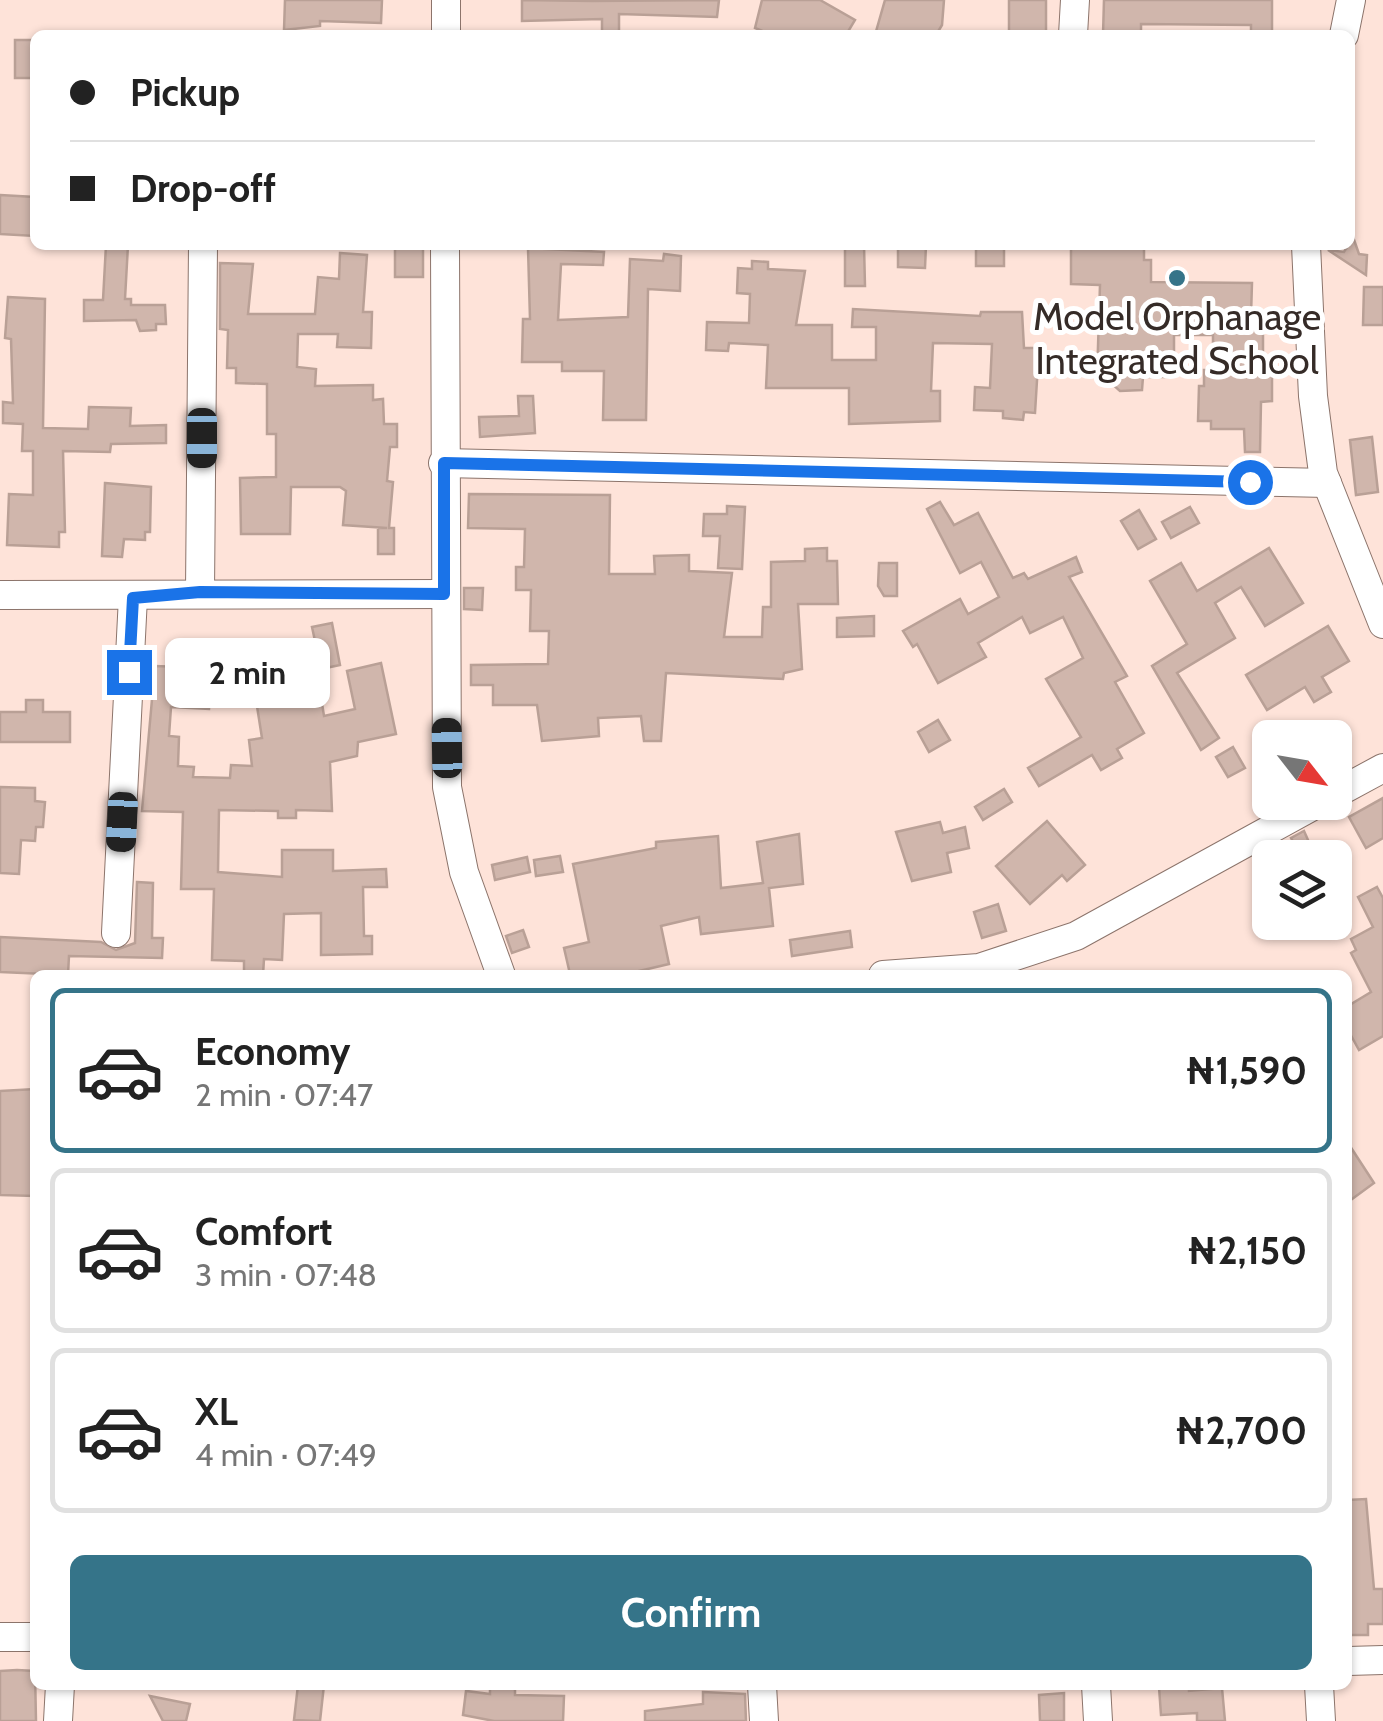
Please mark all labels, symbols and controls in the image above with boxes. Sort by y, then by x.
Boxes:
text: Pickup [130,69,240,116]
text: Drop-off [130,165,276,212]
marker: Model Orphanage Integrated School [1166,267,1188,289]
place label: Model Orphanage Integrated School [1033,293,1321,384]
car [187,408,217,468]
route start [1228,460,1273,505]
callout: 2 min [164,637,329,707]
route end [107,650,152,695]
text: 2 min [209,653,286,692]
car [431,718,463,778]
north arrow [1252,720,1352,820]
map controls [1252,720,1352,940]
car [105,791,139,853]
button: layers [1252,840,1352,940]
icon: car [75,1026,165,1116]
text: Economy [195,1028,350,1075]
text: ₦1,590 [1185,1047,1307,1094]
text: 2 min · 07:47 [195,1075,373,1114]
icon: car [75,1206,165,1296]
text: Comfort [195,1208,332,1255]
text: ₦2,150 [1187,1227,1307,1274]
text: 3 min · 07:48 [195,1255,377,1294]
icon: car [75,1386,165,1476]
text: XL [195,1388,238,1435]
text: ₦2,700 [1175,1407,1307,1454]
text: 4 min · 07:49 [195,1435,377,1474]
button: Confirm [70,1555,1312,1670]

